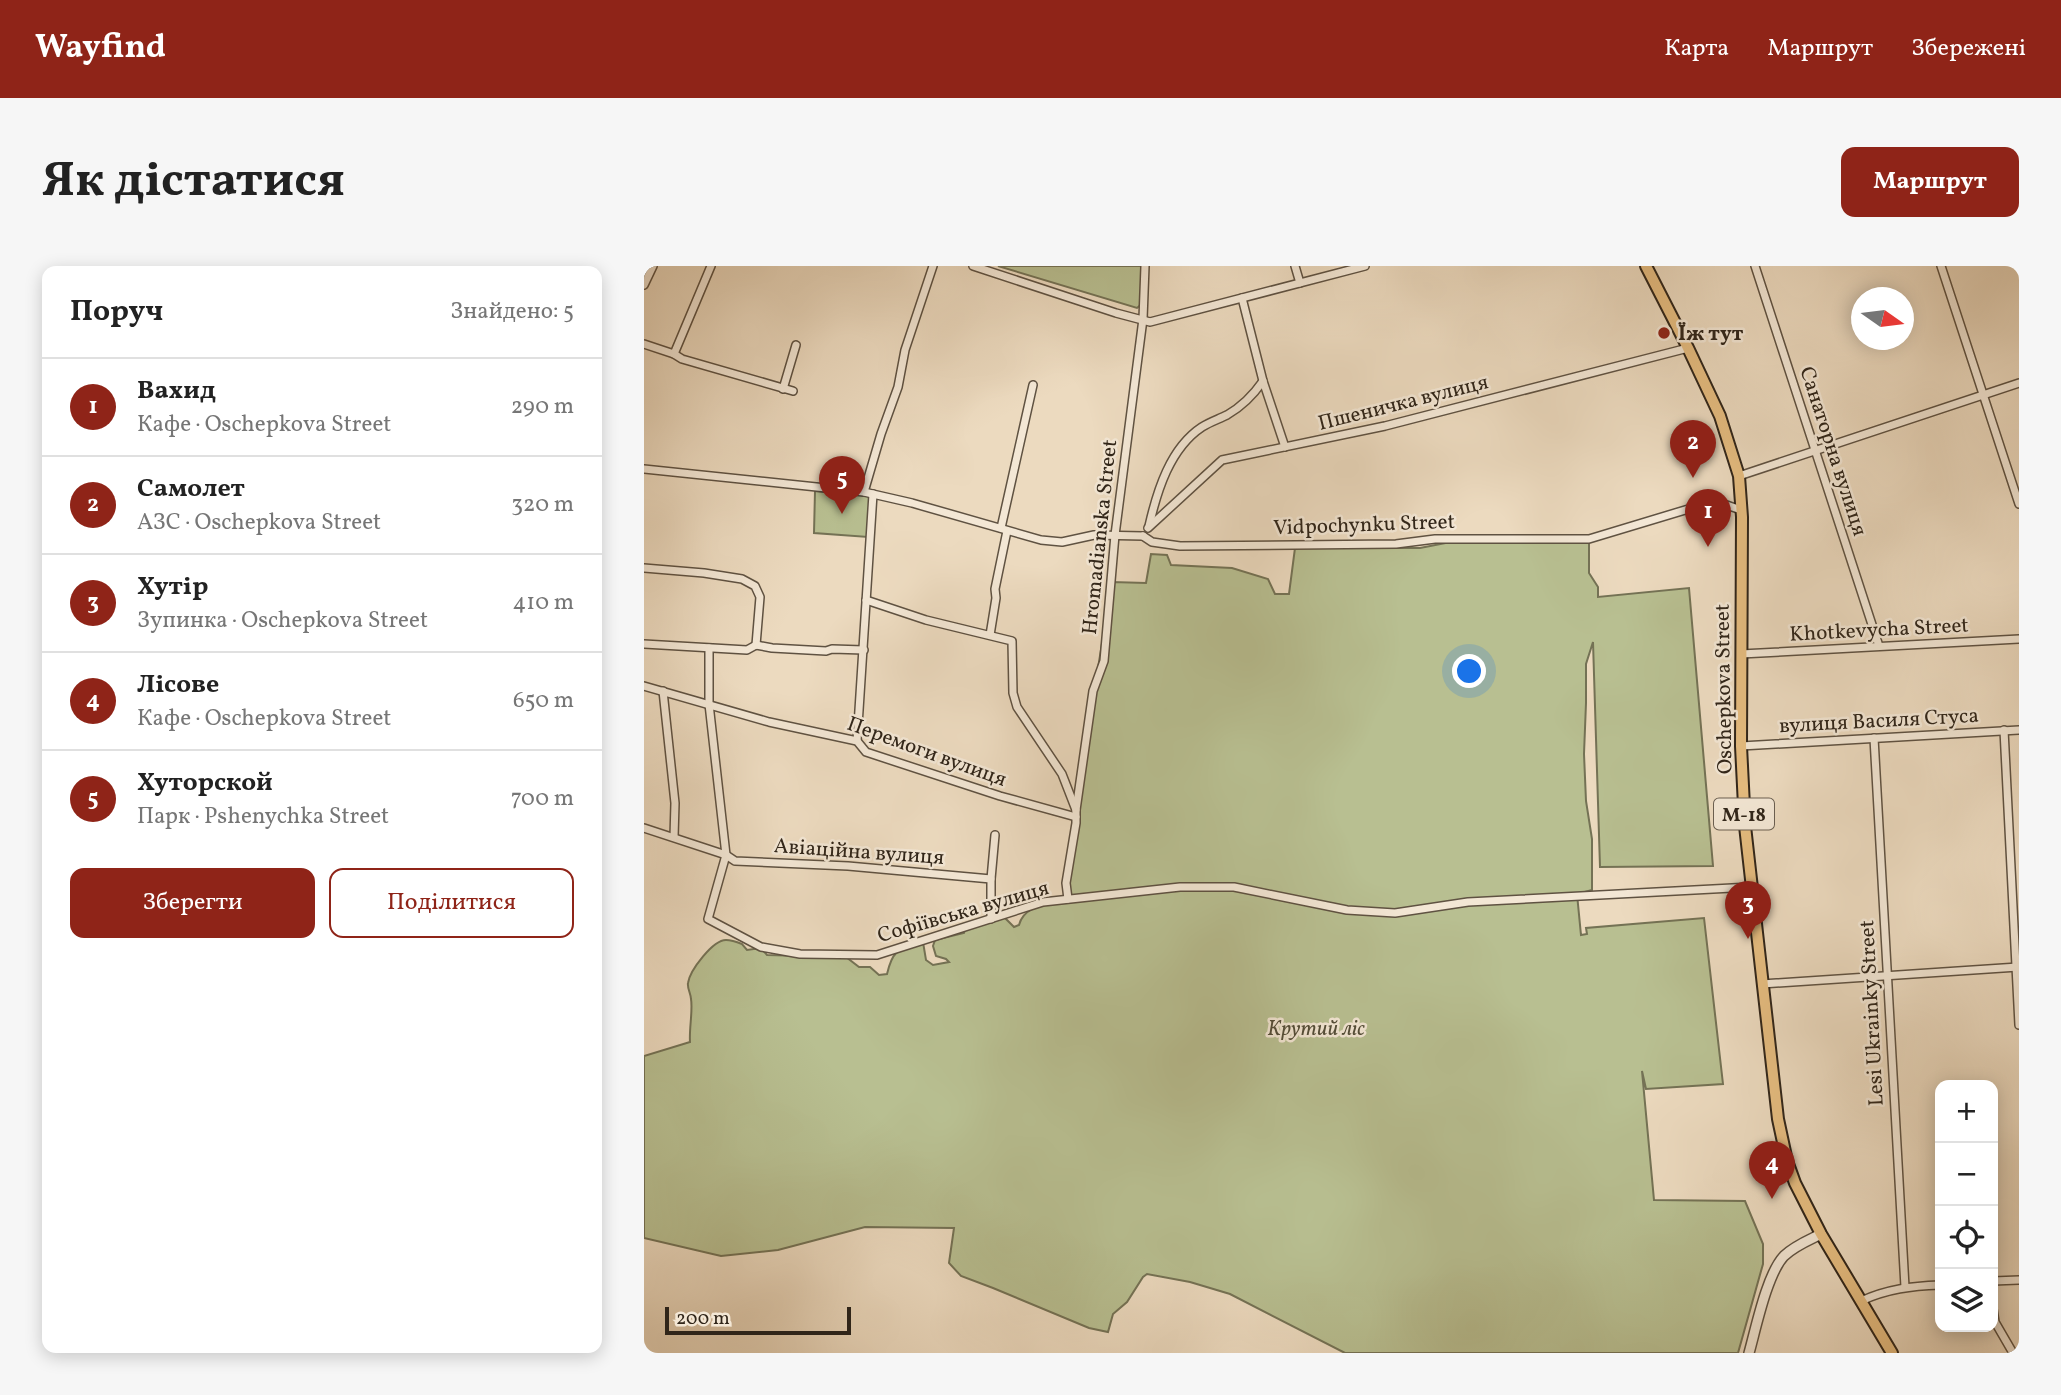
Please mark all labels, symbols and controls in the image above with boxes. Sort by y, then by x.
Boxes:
text: Wayfind [35,26,166,72]
text: Карта [1664,32,1729,66]
text: Маршрут [1767,32,1873,66]
text: Збережені [1911,32,2026,66]
button: Маршрут [1841,147,2019,217]
text: Як дістатися [42,148,345,217]
north arrow [1851,287,1914,350]
text: Поруч [70,291,163,333]
text: Знайдено: 5 [450,296,574,328]
place label: Їж тут [1678,320,1744,349]
marker: Їж тут [1656,325,1672,341]
street label: Санаторна вулиця [1792,363,1874,540]
street label: Пшеничка вулиця [1315,368,1492,439]
text: Вахид [137,373,216,409]
text: 1 [88,391,98,423]
text: 290 m [511,391,574,423]
text: Кафе · Oschepkova Street [137,409,391,441]
pin: 2 [1670,420,1716,478]
street label: Hromadianska Street [1076,438,1125,636]
pin: 5 [819,456,865,514]
text: Самолет [137,471,245,507]
text: 2 [87,489,99,521]
text: 320 m [511,489,574,521]
pin: 1 [1685,489,1731,547]
text: АЗС · Oschepkova Street [137,507,381,539]
street label: Vidpochynku Street [1273,508,1455,543]
text: Хутір [137,569,208,605]
text: 3 [87,587,99,619]
text: 410 m [513,587,574,619]
street label: Oschepkova Street [1709,604,1740,774]
text: Зупинка · Oschepkova Street [137,605,428,637]
street label: Khotkevycha Street [1789,611,1969,650]
your location [1452,654,1486,688]
text: Лісове [137,667,219,703]
text: 4 [86,685,100,717]
text: 650 m [513,685,574,717]
street label: вулиця Василя Стуса [1779,702,1980,741]
text: Кафе · Oschepkova Street [137,703,391,735]
street label: Перемоги вулиця [843,710,1010,795]
text: Хуторской [137,765,273,801]
text: 5 [87,783,99,815]
text: 700 m [511,783,574,815]
road number: М-18 [1714,799,1774,830]
text: Парк · Pshenychka Street [137,801,389,833]
street label: Авіаційна вулиця [773,832,945,873]
button: Зберегти [70,868,315,938]
button: Поділитися [329,868,574,938]
street label: Софіївська вулиця [874,874,1053,951]
pin: 3 [1725,881,1771,939]
street label: Lesi Ukrainky Street [1853,919,1892,1107]
park label: Крутий ліс [1267,1015,1365,1044]
map controls [1935,1080,1998,1332]
button: + [1935,1080,1998,1143]
pin: 4 [1749,1141,1795,1199]
button: − [1935,1143,1998,1206]
button: locate [1935,1206,1998,1269]
button: layers [1935,1269,1998,1332]
scale bar [665,1304,850,1336]
text: 200 m [676,1306,730,1332]

